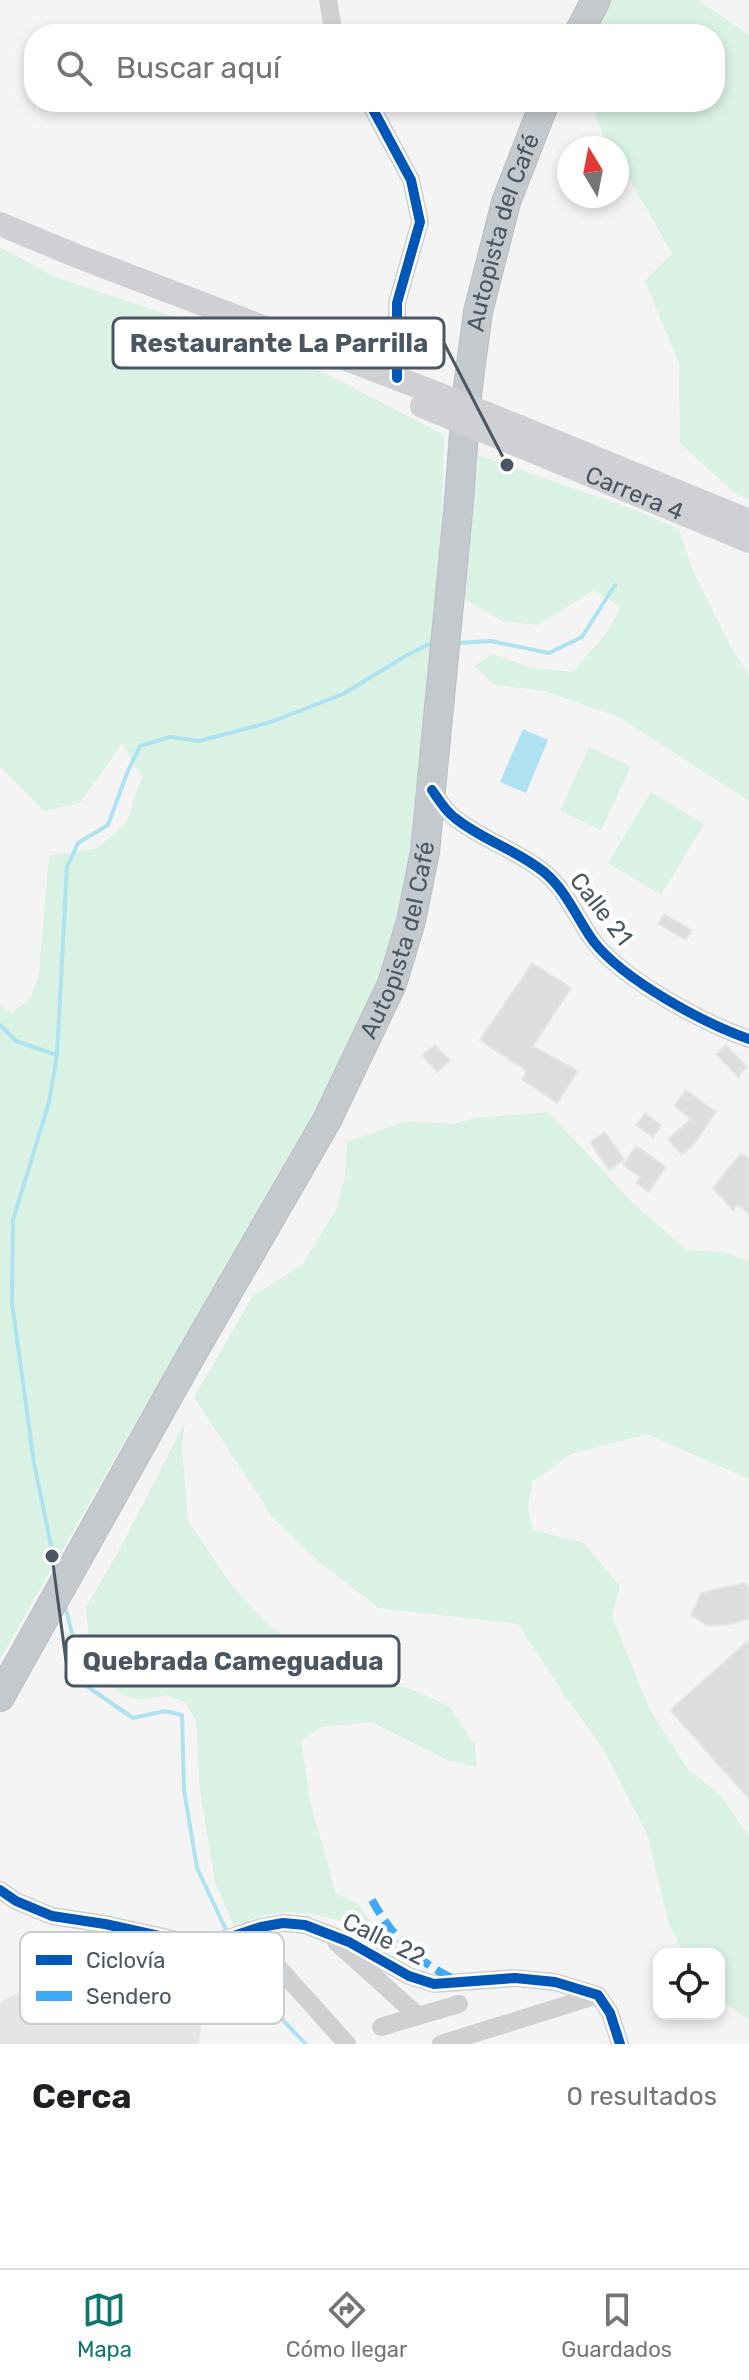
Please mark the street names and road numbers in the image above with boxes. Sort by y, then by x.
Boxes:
street label: Autopista del Café [462,129,545,333]
street label: Carrera 4 [581,461,688,526]
street label: Autopista del Café [354,840,440,1043]
street label: Calle 21 [564,867,638,951]
street label: Calle 22 [338,1907,430,1971]

